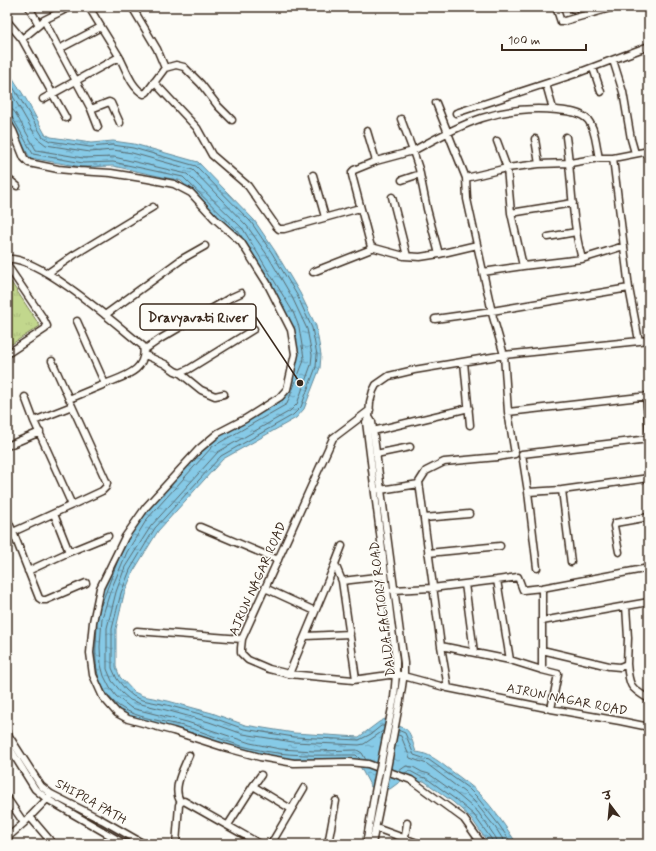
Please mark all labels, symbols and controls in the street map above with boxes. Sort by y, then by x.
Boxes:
scale bar [502,26,586,52]
text: 100 m [508,33,540,49]
callout: Dravyavati River [140,304,256,330]
text: Dravyavati River [148,309,249,327]
street label: AJRUN NAGAR ROAD [225,519,291,639]
street label: DALDA FACTORY ROAD [366,540,400,678]
street label: AJRUN NAGAR ROAD [505,680,629,720]
street label: SHIPRA PATH [52,775,130,829]
north arrow [590,785,630,825]
text: उ [601,788,615,804]

